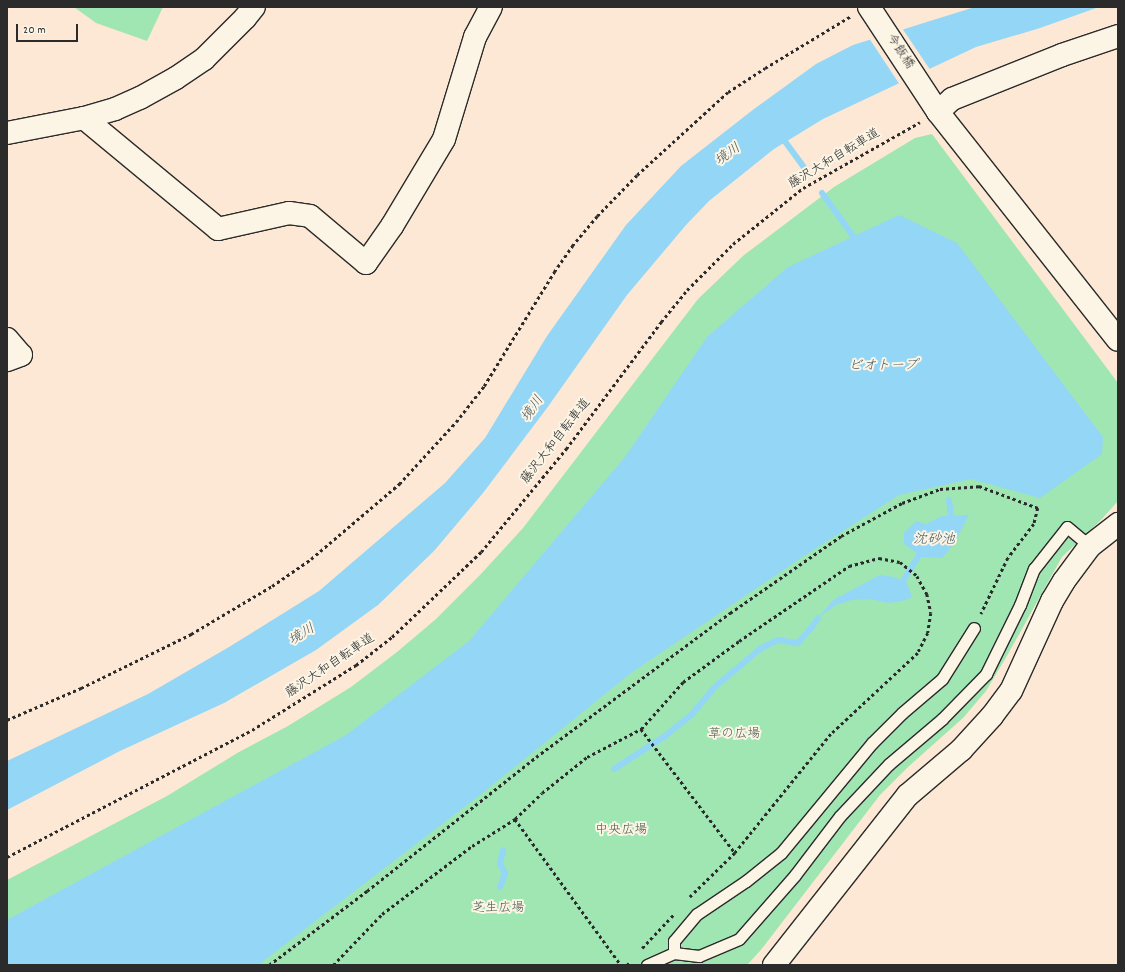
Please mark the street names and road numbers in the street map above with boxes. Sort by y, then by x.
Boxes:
street label: 今飯橋 [882,31,916,73]
street label: 藤沢大和自転車道 [786,127,884,193]
street label: 藤沢大和自転車道 [519,396,595,488]
street label: 藤沢大和自転車道 [284,631,378,703]

